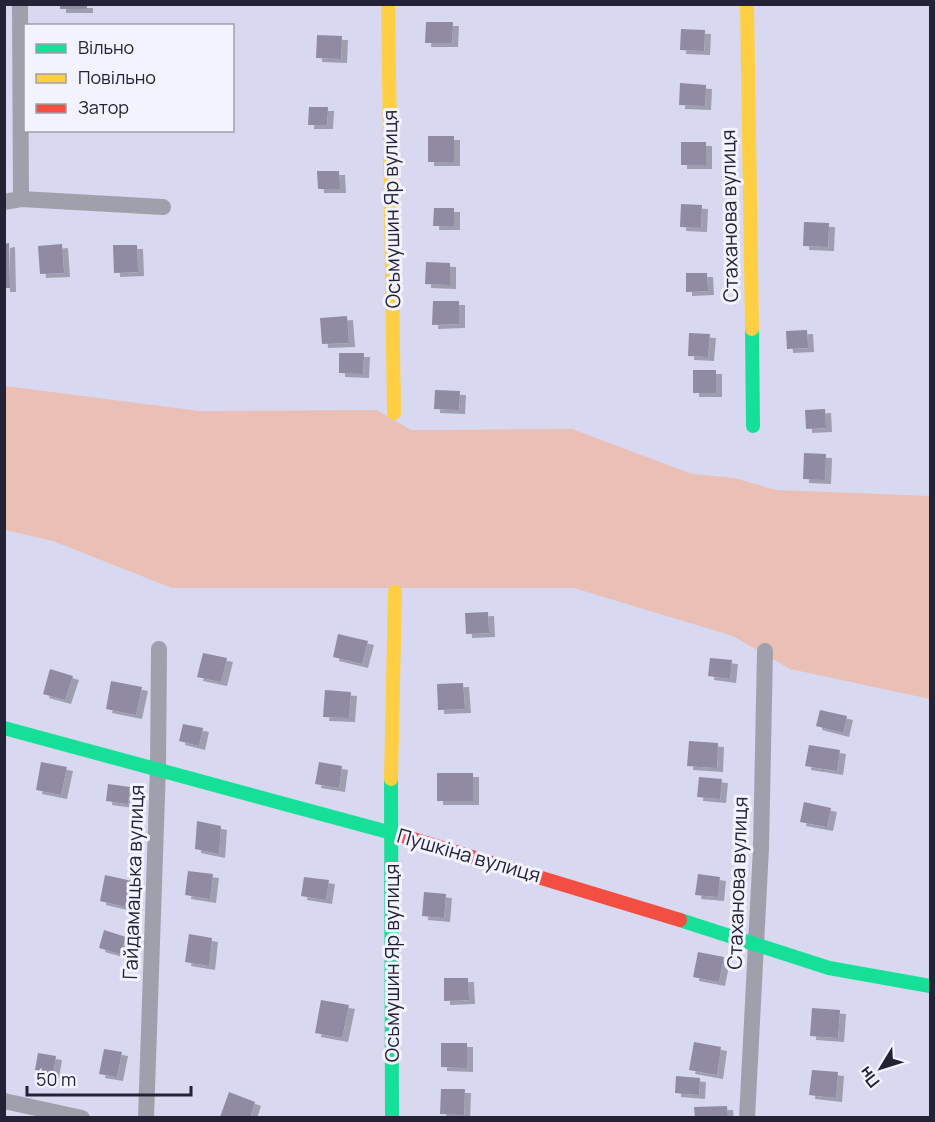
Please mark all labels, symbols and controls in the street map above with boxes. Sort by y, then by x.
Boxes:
legend [24,24,234,132]
text: Вільно [78,35,134,59]
text: Повільно [78,65,156,89]
text: Затор [78,95,129,119]
street label: Осьмушин Яр вулиця [376,109,406,309]
street label: Стаханова вулиця [714,129,744,303]
street label: Гайдамацька вулиця [116,784,150,980]
street label: Стаханова вулиця [720,796,754,970]
street label: Пушкіна вулиця [394,822,544,888]
street label: Осьмушин Яр вулиця [378,864,405,1062]
north arrow [851,1038,911,1098]
scale bar [27,1059,190,1097]
text: Пн [854,1062,884,1092]
text: 50 m [36,1067,76,1091]

